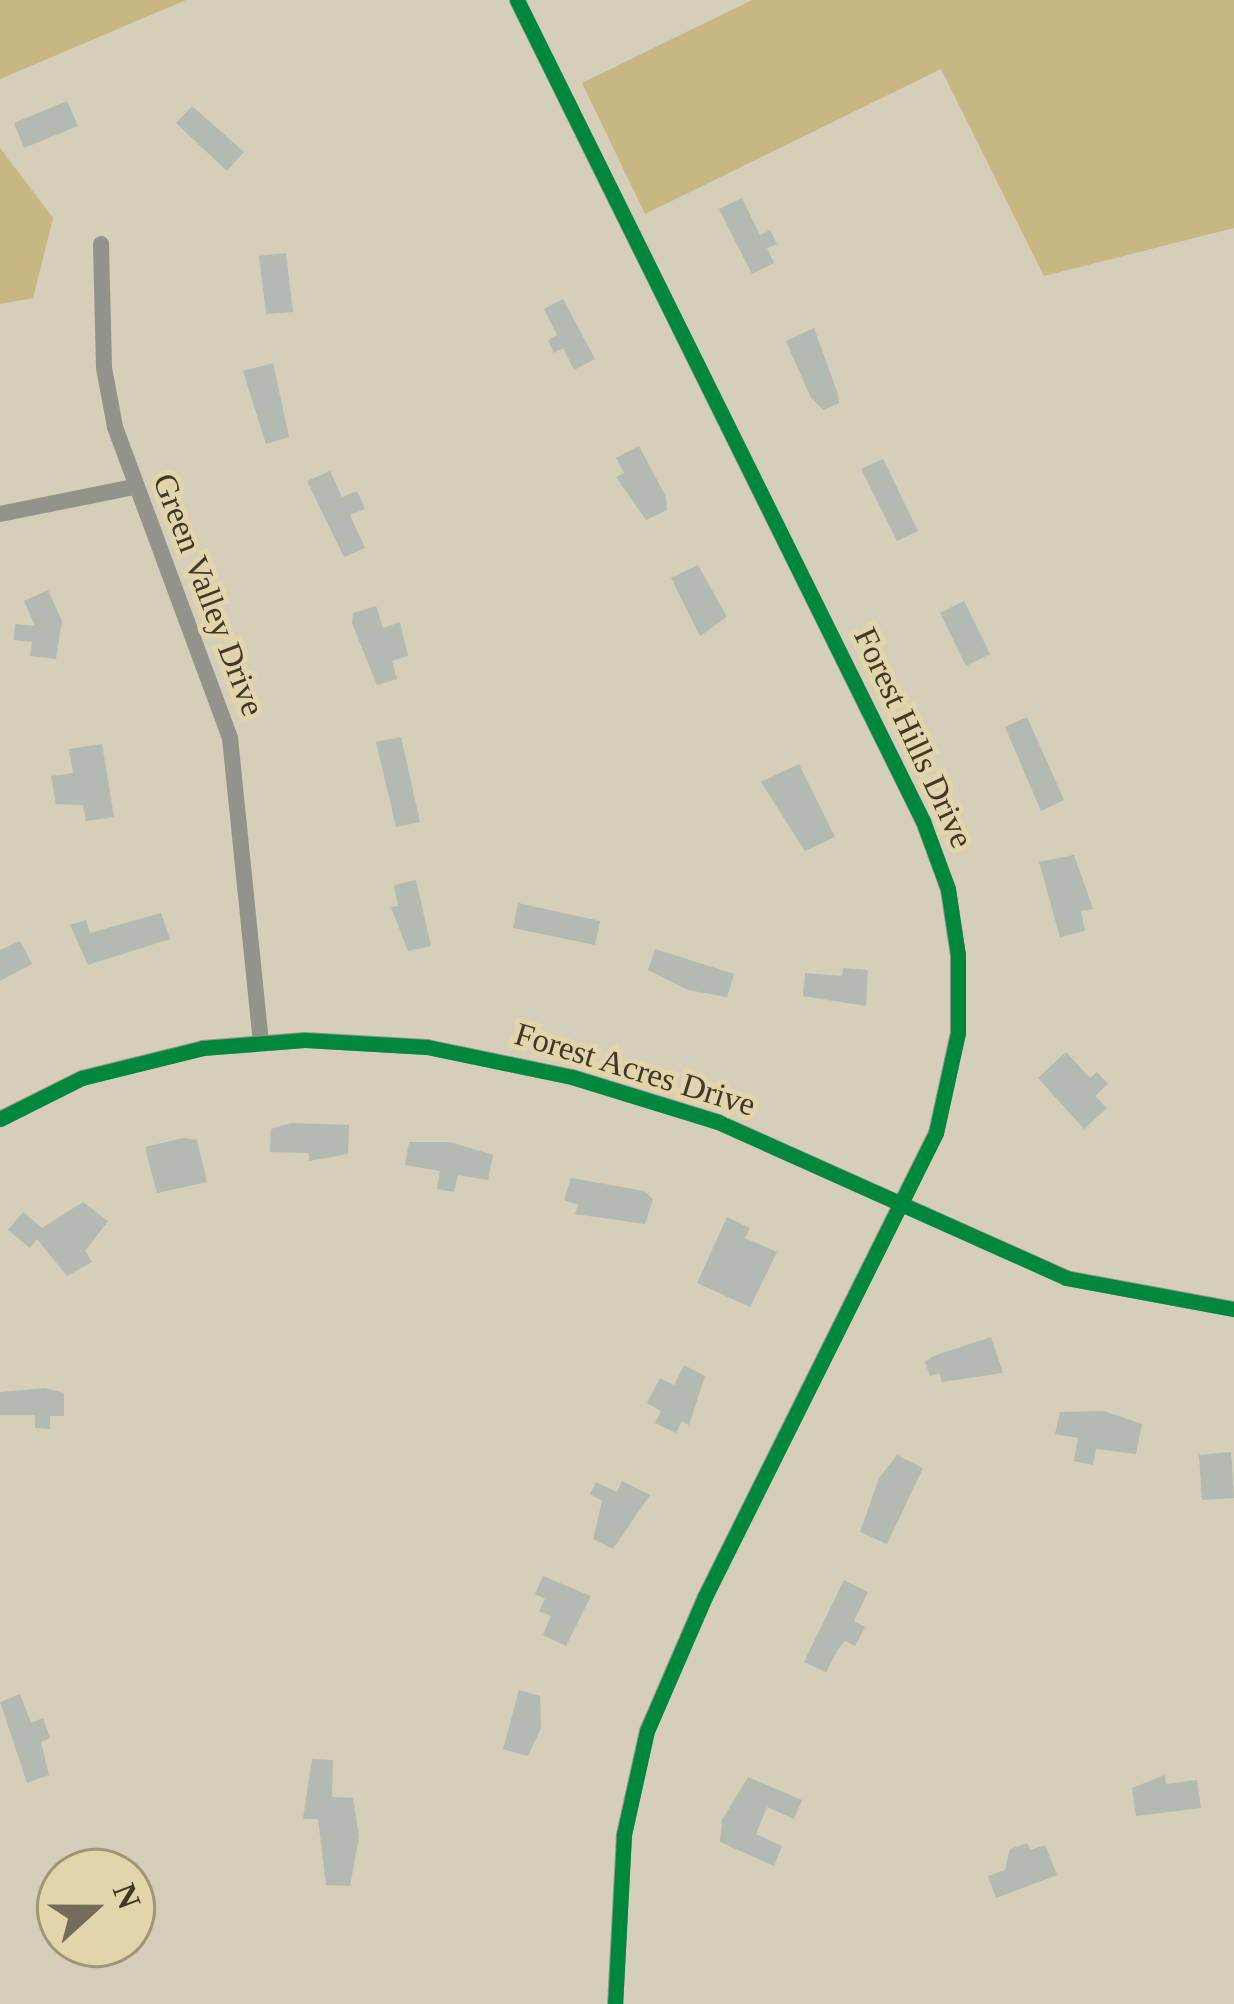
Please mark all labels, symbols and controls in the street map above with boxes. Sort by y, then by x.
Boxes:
street label: Green Valley Drive [144,468,272,722]
street label: Forest Hills Drive [845,622,981,854]
street label: Forest Acres Drive [509,1014,761,1126]
north arrow [36,1848,156,1968]
text: N [106,1879,148,1914]

